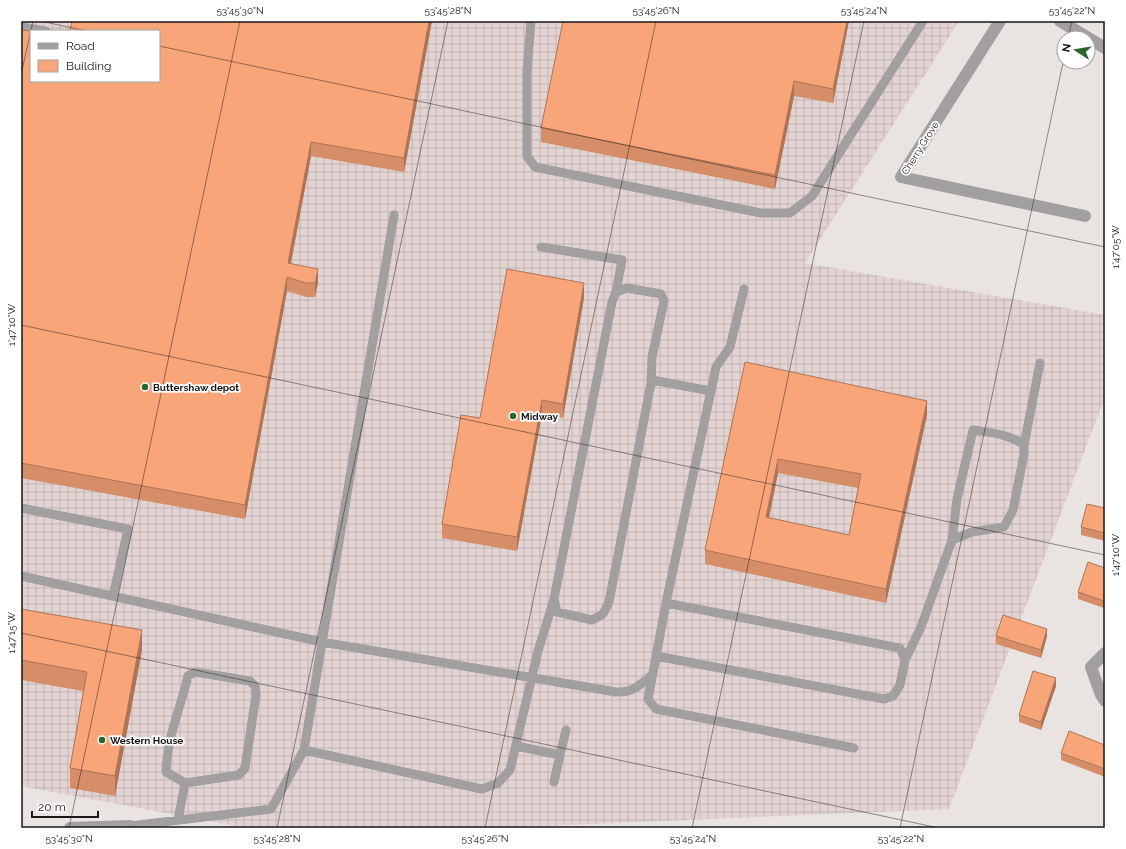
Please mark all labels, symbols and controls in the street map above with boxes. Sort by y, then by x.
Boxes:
text: 53°45'30"N [216,5,264,16]
text: 53°45'28"N [425,5,472,16]
text: 53°45'26"N [632,5,680,16]
text: 53°45'24"N [841,5,887,16]
text: 53°45'22"N [1049,5,1095,16]
legend [30,30,160,82]
north arrow [1056,30,1096,70]
text: Road [66,39,95,53]
text: N [1059,43,1074,53]
text: Building [66,59,112,73]
street label: Cherry Grove [899,119,941,177]
text: 1°47'05"W [1110,225,1121,269]
text: 1°47'10"W [6,303,17,346]
marker: Buttershaw depot [140,382,150,392]
place label: Buttershaw depot [153,382,239,393]
marker: Midway [508,411,518,421]
place label: Midway [521,411,558,422]
text: 1°47'10"W [1110,533,1121,576]
text: 1°47'15"W [6,612,17,654]
marker: Western House [97,735,107,745]
place label: Western House [110,735,183,746]
scale bar [32,793,98,819]
text: 20 m [38,800,66,814]
text: 53°45'30"N [45,833,93,844]
text: 53°45'28"N [254,833,301,844]
text: 53°45'26"N [461,833,509,844]
text: 53°45'24"N [670,833,716,844]
text: 53°45'22"N [878,833,924,844]

